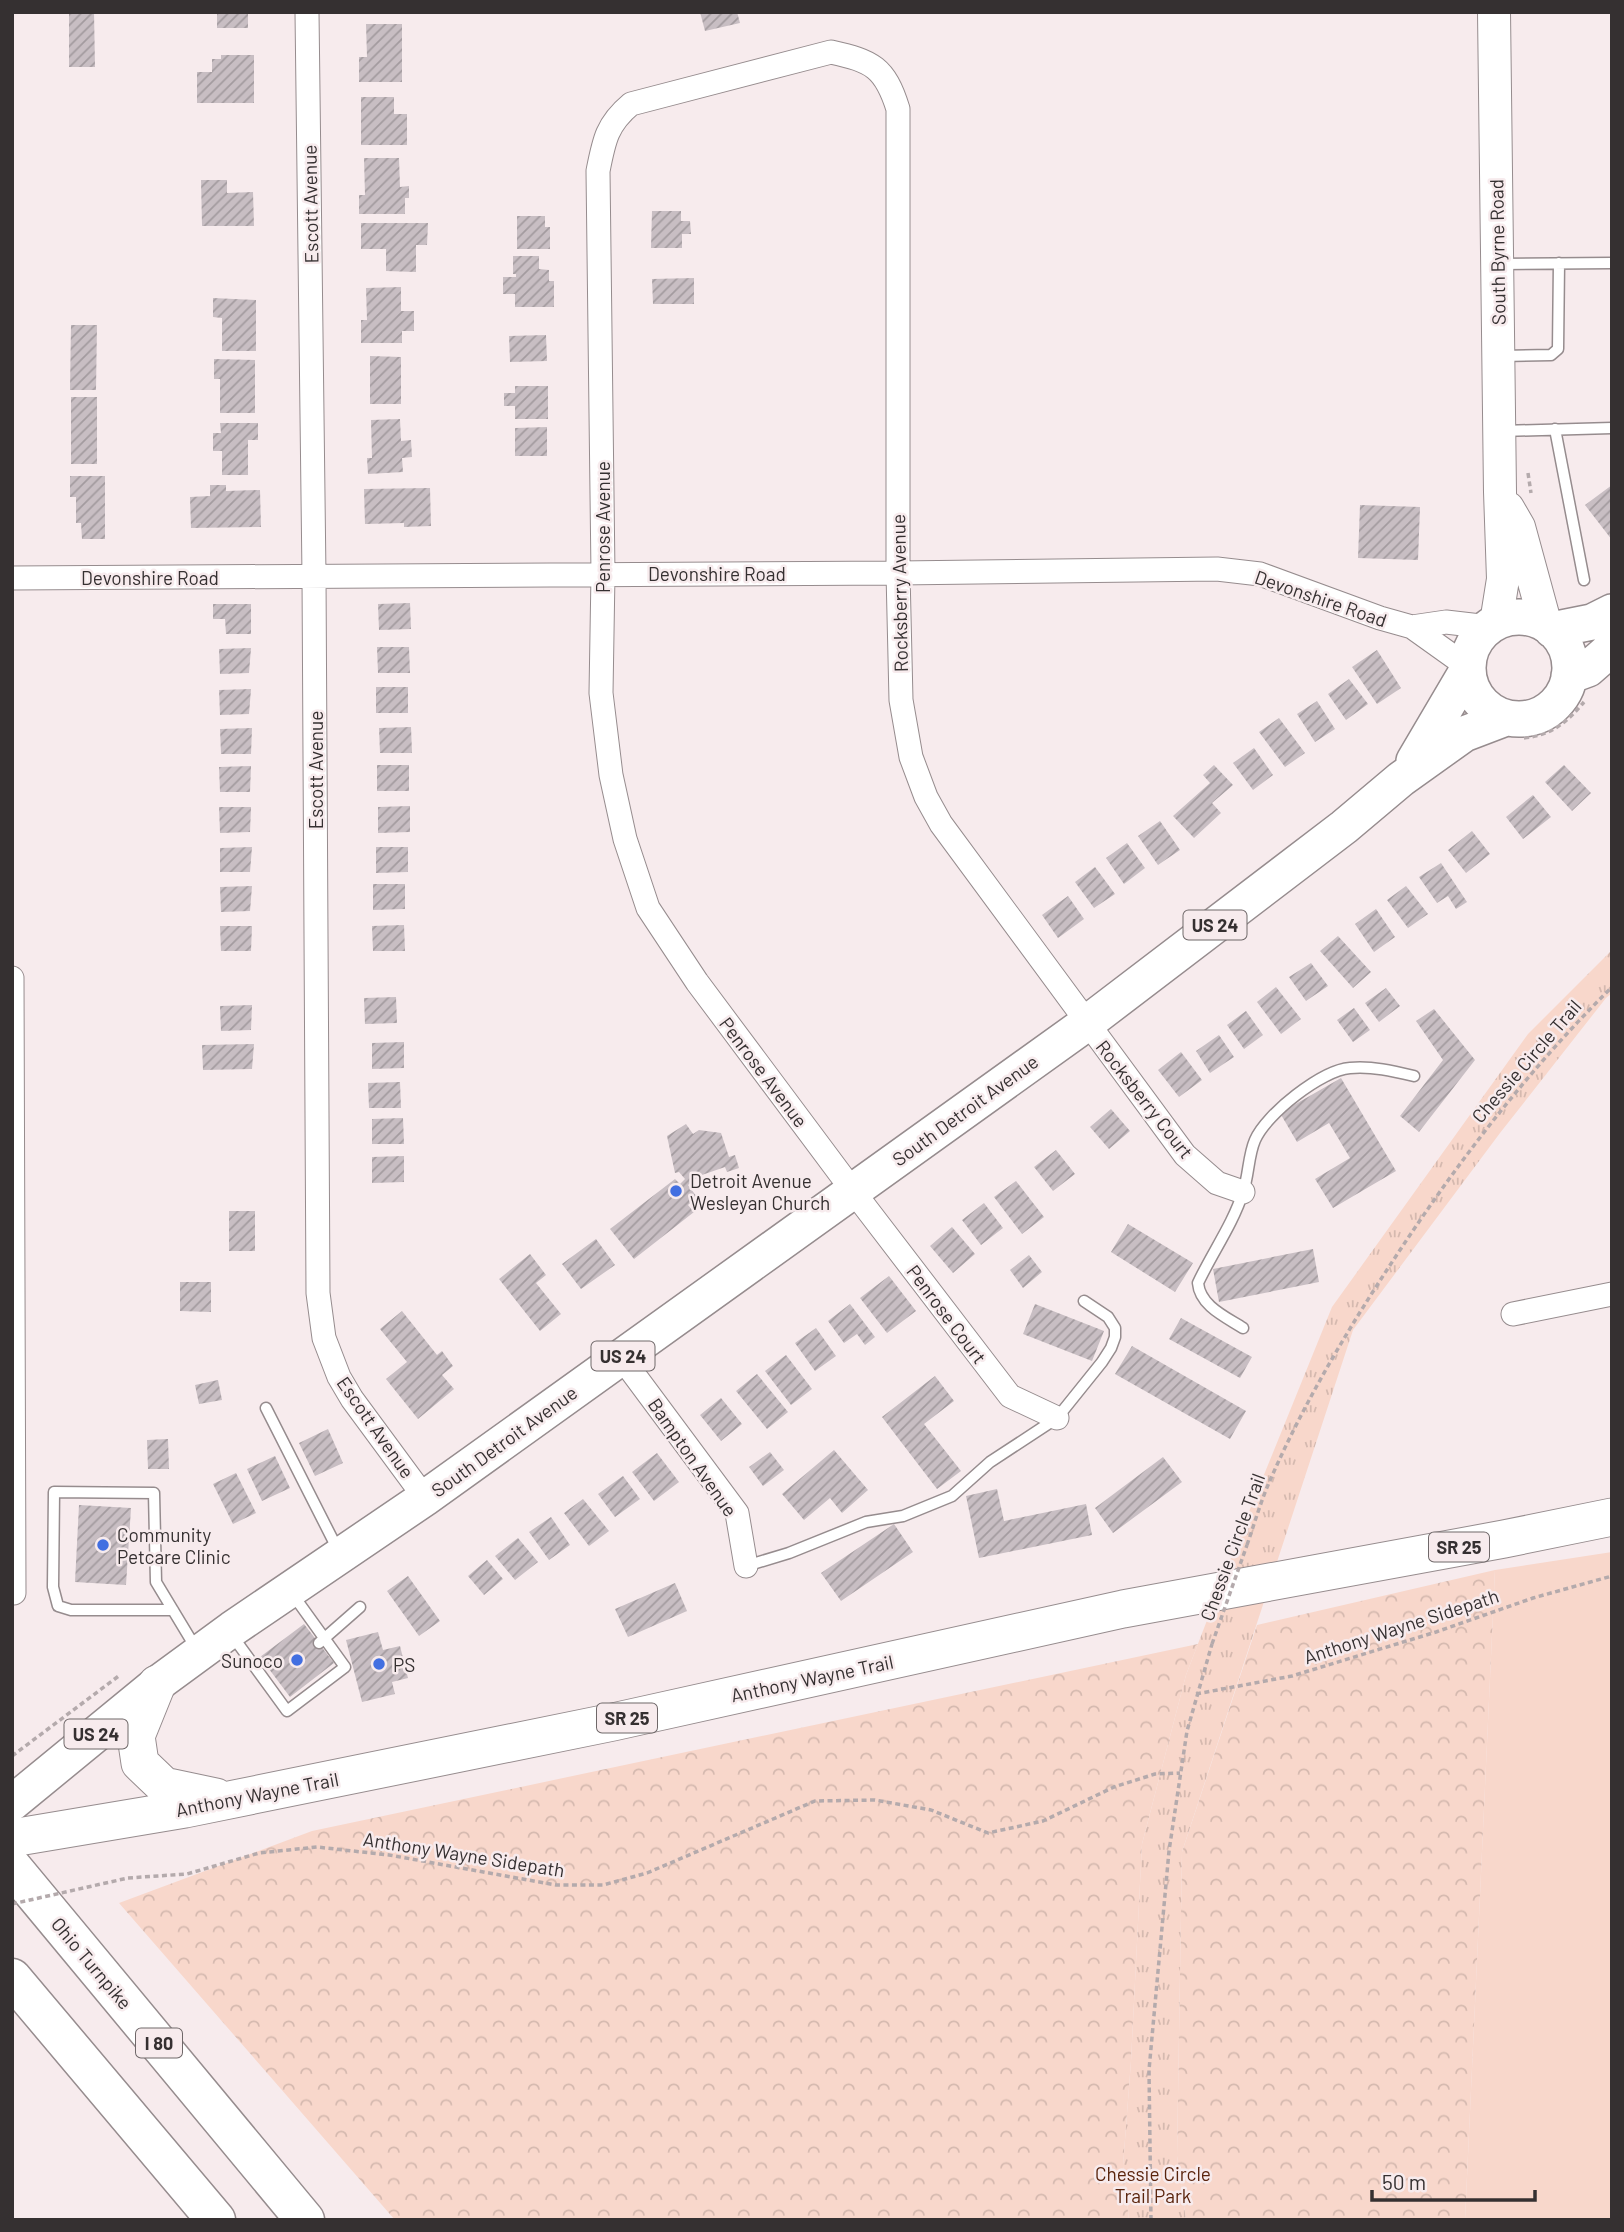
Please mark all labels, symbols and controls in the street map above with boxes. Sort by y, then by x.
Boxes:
street label: Escott Avenue [297,144,323,264]
street label: South Byrne Road [1484,179,1510,325]
street label: Penrose Avenue [591,461,614,593]
street label: Rocksberry Avenue [886,514,912,672]
street label: Devonshire Road [648,562,786,585]
street label: Devonshire Road [1252,565,1390,631]
street label: Devonshire Road [81,566,219,589]
street label: Escott Avenue [304,711,327,829]
road number: US 24 [1184,910,1246,940]
street label: Chessie Circle Trail [1466,995,1586,1127]
street label: Penrose Avenue [715,1012,813,1132]
street label: Rocksberry Court [1092,1035,1198,1163]
street label: South Detroit Avenue [888,1049,1042,1171]
place label: Detroit Avenue Wesleyan Church [690,1169,830,1214]
marker: Detroit Avenue Wesleyan Church [668,1183,684,1199]
street label: Penrose Court [902,1260,992,1368]
road number: US 24 [592,1342,654,1371]
street label: Escott Avenue [333,1372,419,1482]
street label: South Detroit Avenue [427,1380,581,1502]
street label: Bampton Avenue [644,1393,742,1521]
street label: Chessie Circle Trail [1195,1470,1269,1624]
place label: Community Petcare Clinic [117,1523,231,1568]
road number: SR 25 [1429,1532,1489,1562]
marker: Community Petcare Clinic [95,1537,111,1553]
street label: Anthony Wayne Sidepath [1301,1584,1501,1668]
place label: Sunoco [221,1649,283,1672]
street label: Anthony Wayne Trail [729,1650,895,1706]
marker: Sunoco [289,1652,305,1668]
place label: PS [393,1653,415,1676]
marker: PS [371,1656,387,1672]
road number: SR 25 [597,1703,657,1732]
road number: US 24 [64,1720,128,1749]
street label: Anthony Wayne Trail [174,1767,340,1821]
street label: Anthony Wayne Sidepath [362,1827,566,1881]
street label: Ohio Turnpike [47,1912,137,2014]
road number: I 80 [136,2028,182,2057]
scale bar [1372,2158,1535,2202]
park label: Chessie Circle Trail Park [1095,2162,1211,2207]
text: 50 m [1382,2169,1426,2194]

